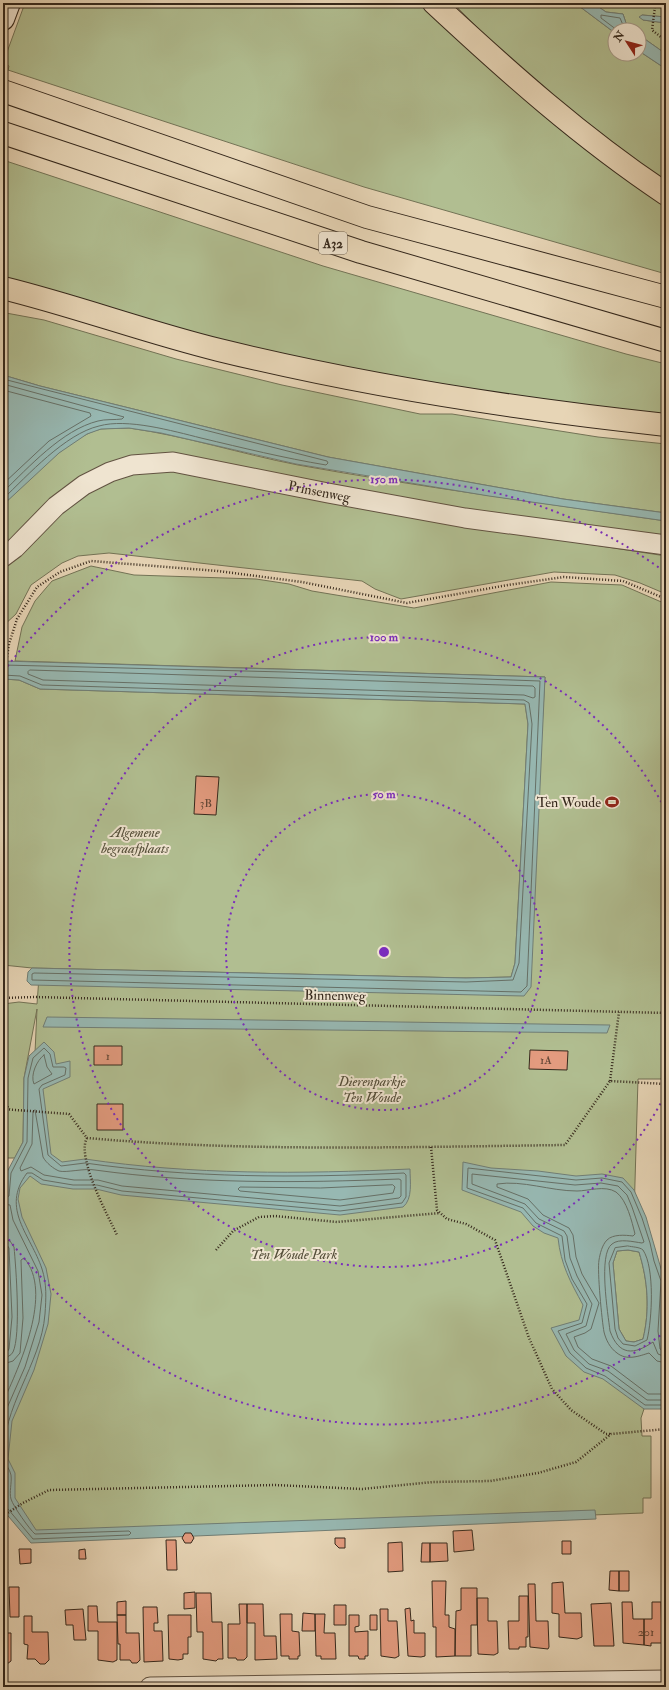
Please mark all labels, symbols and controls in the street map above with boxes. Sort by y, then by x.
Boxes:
north arrow [607,22,647,62]
text: N [611,28,628,45]
road number: A32 [319,232,347,254]
text: 150 m [370,472,398,487]
street label: Prinsenweg [286,477,353,506]
text: 100 m [370,630,399,645]
text: 50 m [372,787,396,802]
place label: Ten Woude [537,794,601,811]
sports icon: Ten Woude [604,794,620,810]
house number: 3B [200,796,212,811]
park label: Algemene begraafplaats [100,824,170,857]
centre of rings [377,945,391,959]
street label: Binnenweg [304,986,367,1005]
house number: 1 [106,1049,110,1064]
house number: 1A [540,1053,552,1068]
park label: Dierenparkje Ten Woude [338,1073,406,1106]
park label: Ten Woude Park [251,1246,338,1263]
house number: 201 [638,1625,654,1640]

